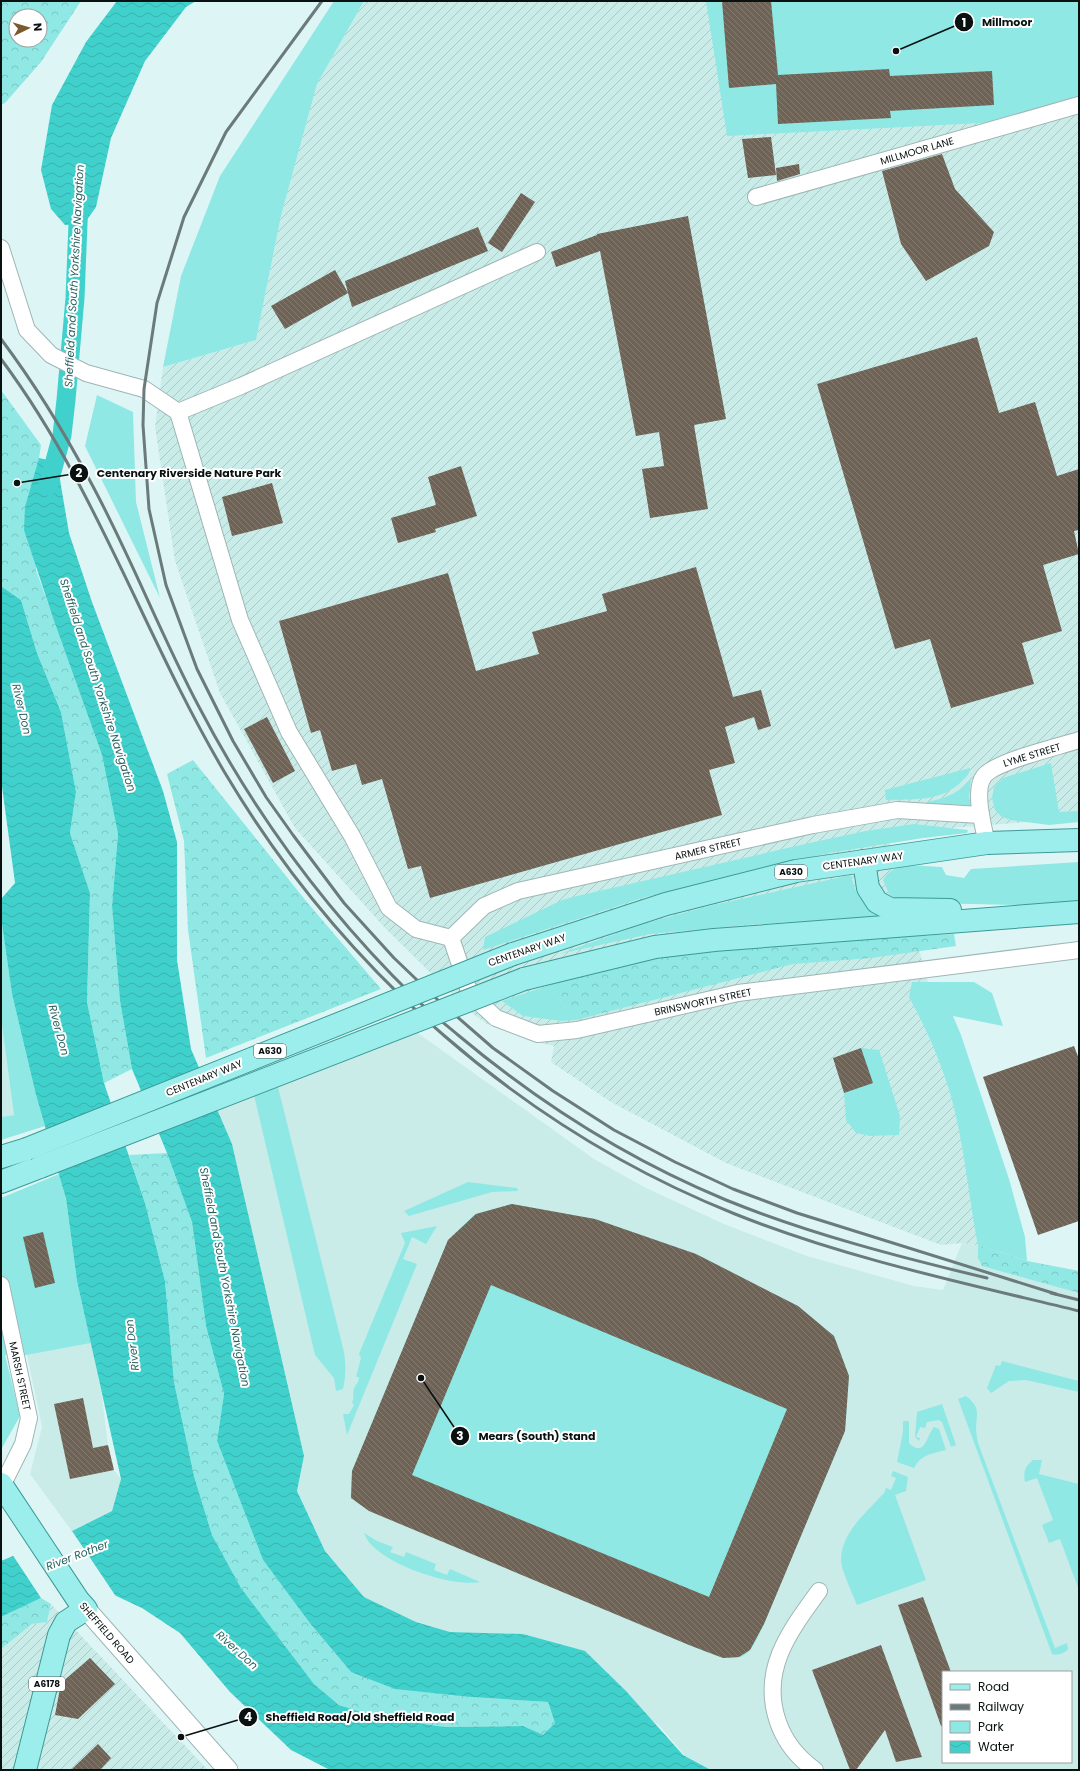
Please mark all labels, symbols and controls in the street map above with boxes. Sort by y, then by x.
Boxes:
north arrow [8,8,48,48]
callout: Millmoor [954,11,1040,34]
text: 1 [962,14,966,31]
text: Millmoor [982,14,1032,30]
text: N [30,22,46,32]
street label: MILLMOOR LANE [878,133,956,169]
water label: Sheffield and South Yorkshire Navigation [60,164,88,388]
callout: Centenary Riverside Nature Park [69,462,289,485]
text: 2 [76,464,83,481]
text: Centenary Riverside Nature Park [97,465,282,481]
water label: Sheffield and South Yorkshire Navigation [56,576,140,794]
water label: River Don [8,682,36,736]
street label: LYME STREET [1001,739,1063,771]
street label: ARMER STREET [673,834,744,864]
street label: CENTENARY WAY [822,848,904,874]
road number: A630 [775,865,807,879]
street label: CENTENARY WAY [486,930,568,970]
street label: BRINSWORTH STREET [653,984,754,1020]
water label: River Don [45,1003,73,1057]
road number: A630 [254,1044,286,1058]
street label: CENTENARY WAY [164,1056,245,1100]
water label: Sheffield and South Yorkshire Navigation [196,1166,254,1388]
water label: River Don [121,1318,143,1372]
street label: MARSH STREET [5,1340,35,1412]
callout: Mears (South) Stand [450,1424,603,1447]
text: 3 [456,1427,464,1444]
text: Mears (South) Stand [479,1428,596,1444]
water label: River Rother [44,1535,111,1574]
street label: SHEFFIELD ROAD [76,1599,138,1667]
water label: River Don [212,1627,262,1673]
legend [942,1671,1072,1763]
road number: A6178 [29,1677,65,1691]
text: Road [978,1678,1009,1695]
text: Railway [978,1698,1024,1715]
callout: Sheffield Road/Old Sheffield Road [238,1706,463,1729]
text: 4 [244,1708,252,1725]
text: Sheffield Road/Old Sheffield Road [266,1709,454,1725]
text: Park [978,1718,1005,1735]
text: Water [978,1738,1015,1755]

